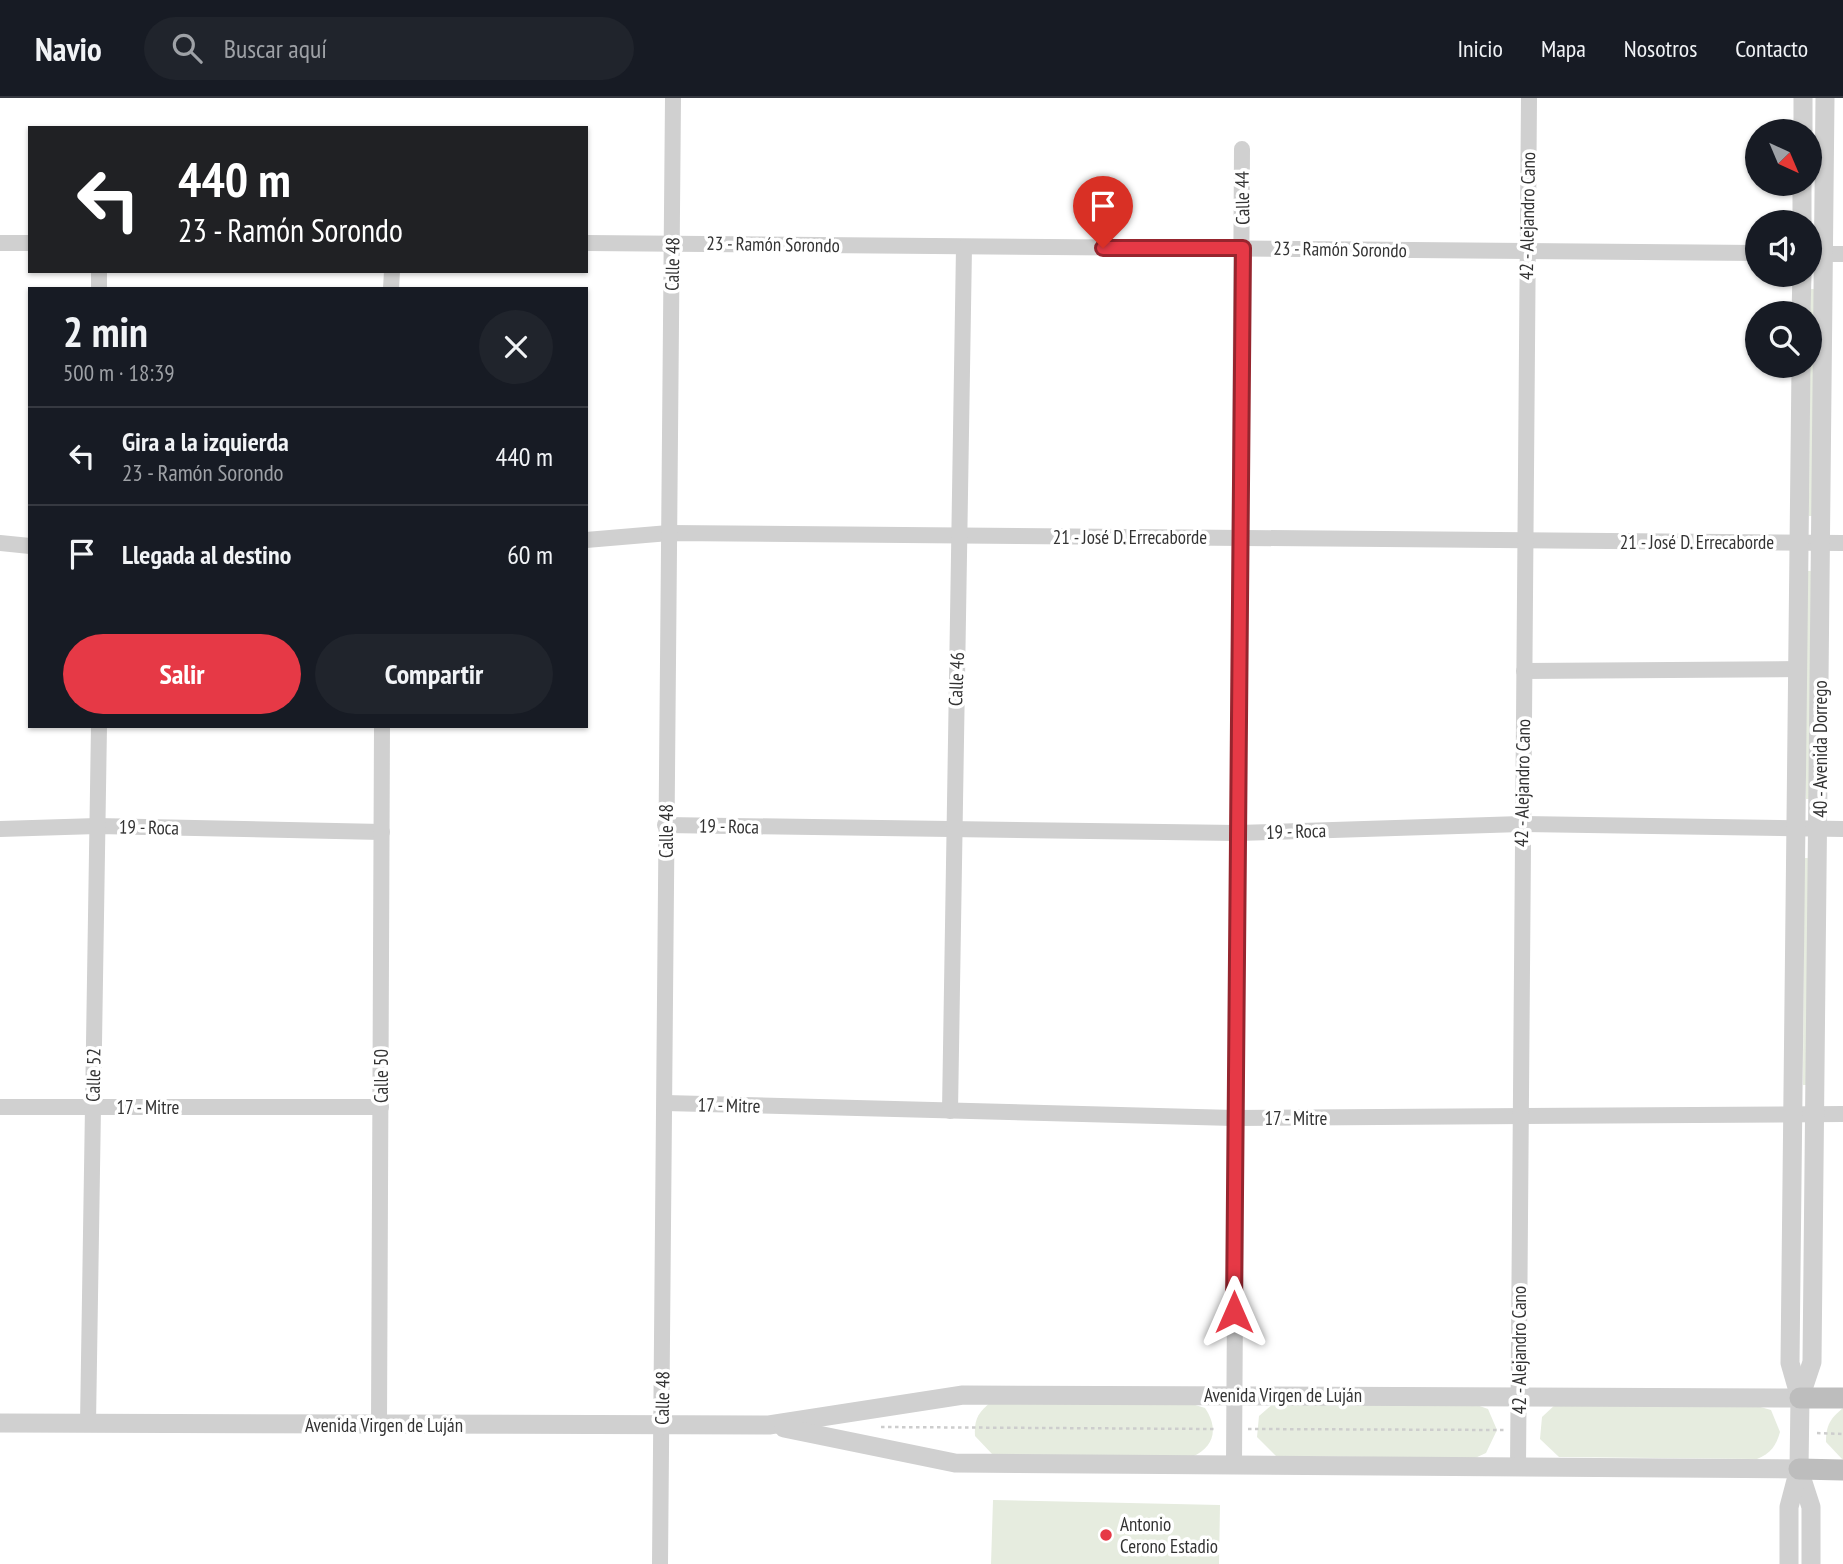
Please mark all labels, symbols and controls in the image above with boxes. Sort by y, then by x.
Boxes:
search box [144,17,634,80]
text: Navio [35,27,102,70]
icon: search [168,29,206,67]
text: Buscar aquí [224,32,327,65]
text: Inicio [1457,33,1503,64]
text: Mapa [1541,33,1586,64]
text: Nosotros [1624,33,1697,64]
text: Contacto [1735,33,1808,64]
north arrow [1745,119,1822,196]
map controls [1745,119,1822,378]
text: 440 m [178,147,291,211]
street label: 42 - Alejandro Cano [1514,152,1540,280]
icon: left [63,154,154,245]
street label: Calle 44 [1230,170,1254,225]
pin [1073,176,1133,248]
icon: arrive [1084,187,1122,225]
text: 23 - Ramón Sorondo [178,209,403,251]
button: sound [1745,210,1822,287]
street label: 23 - Ramón Sorondo [706,231,840,257]
street label: 23 - Ramón Sorondo [1273,236,1407,262]
street label: Calle 48 [660,237,684,291]
button: search [1745,301,1822,378]
text: 2 min [63,304,148,359]
button: close [479,310,553,384]
text: 500 m · 18:39 [63,358,175,387]
text: Gira a la izquierda [122,425,289,458]
icon: left [63,437,101,475]
text: 440 m [495,440,553,473]
text: 23 - Ramón Sorondo [122,458,284,487]
street label: 21 - José D. Errecaborde [1053,525,1207,549]
street label: 21 - José D. Errecaborde [1620,530,1774,554]
icon: arrive [63,535,101,573]
text: Llegada al destino [122,538,291,571]
text: 60 m [507,538,553,571]
button: Salir [63,634,301,714]
button: Compartir [315,634,553,714]
street label: Calle 46 [943,652,969,706]
street label: 40 - Avenida Dorrego [1808,680,1832,818]
street label: 42 - Alejandro Cano [1509,719,1535,847]
street label: Calle 48 [654,804,678,858]
street label: 19 - Roca [699,813,759,839]
street label: 19 - Roca [119,814,179,840]
street label: 19 - Roca [1265,818,1327,844]
street label: Calle 52 [81,1048,105,1102]
street label: Calle 50 [369,1049,393,1103]
street label: 17 - Mitre [697,1092,761,1118]
street label: 17 - Mitre [117,1095,180,1119]
street label: 17 - Mitre [1265,1106,1328,1130]
position arrow [1197,1275,1271,1349]
street label: 42 - Alejandro Cano [1507,1286,1531,1414]
street label: Calle 48 [650,1371,674,1425]
street label: Avenida Virgen de Luján [1204,1383,1362,1407]
street label: Avenida Virgen de Luján [305,1413,463,1437]
place label: Antonio Cerono Estadio [1120,1512,1218,1558]
marker: Antonio Cerono Estadio [1098,1527,1114,1543]

